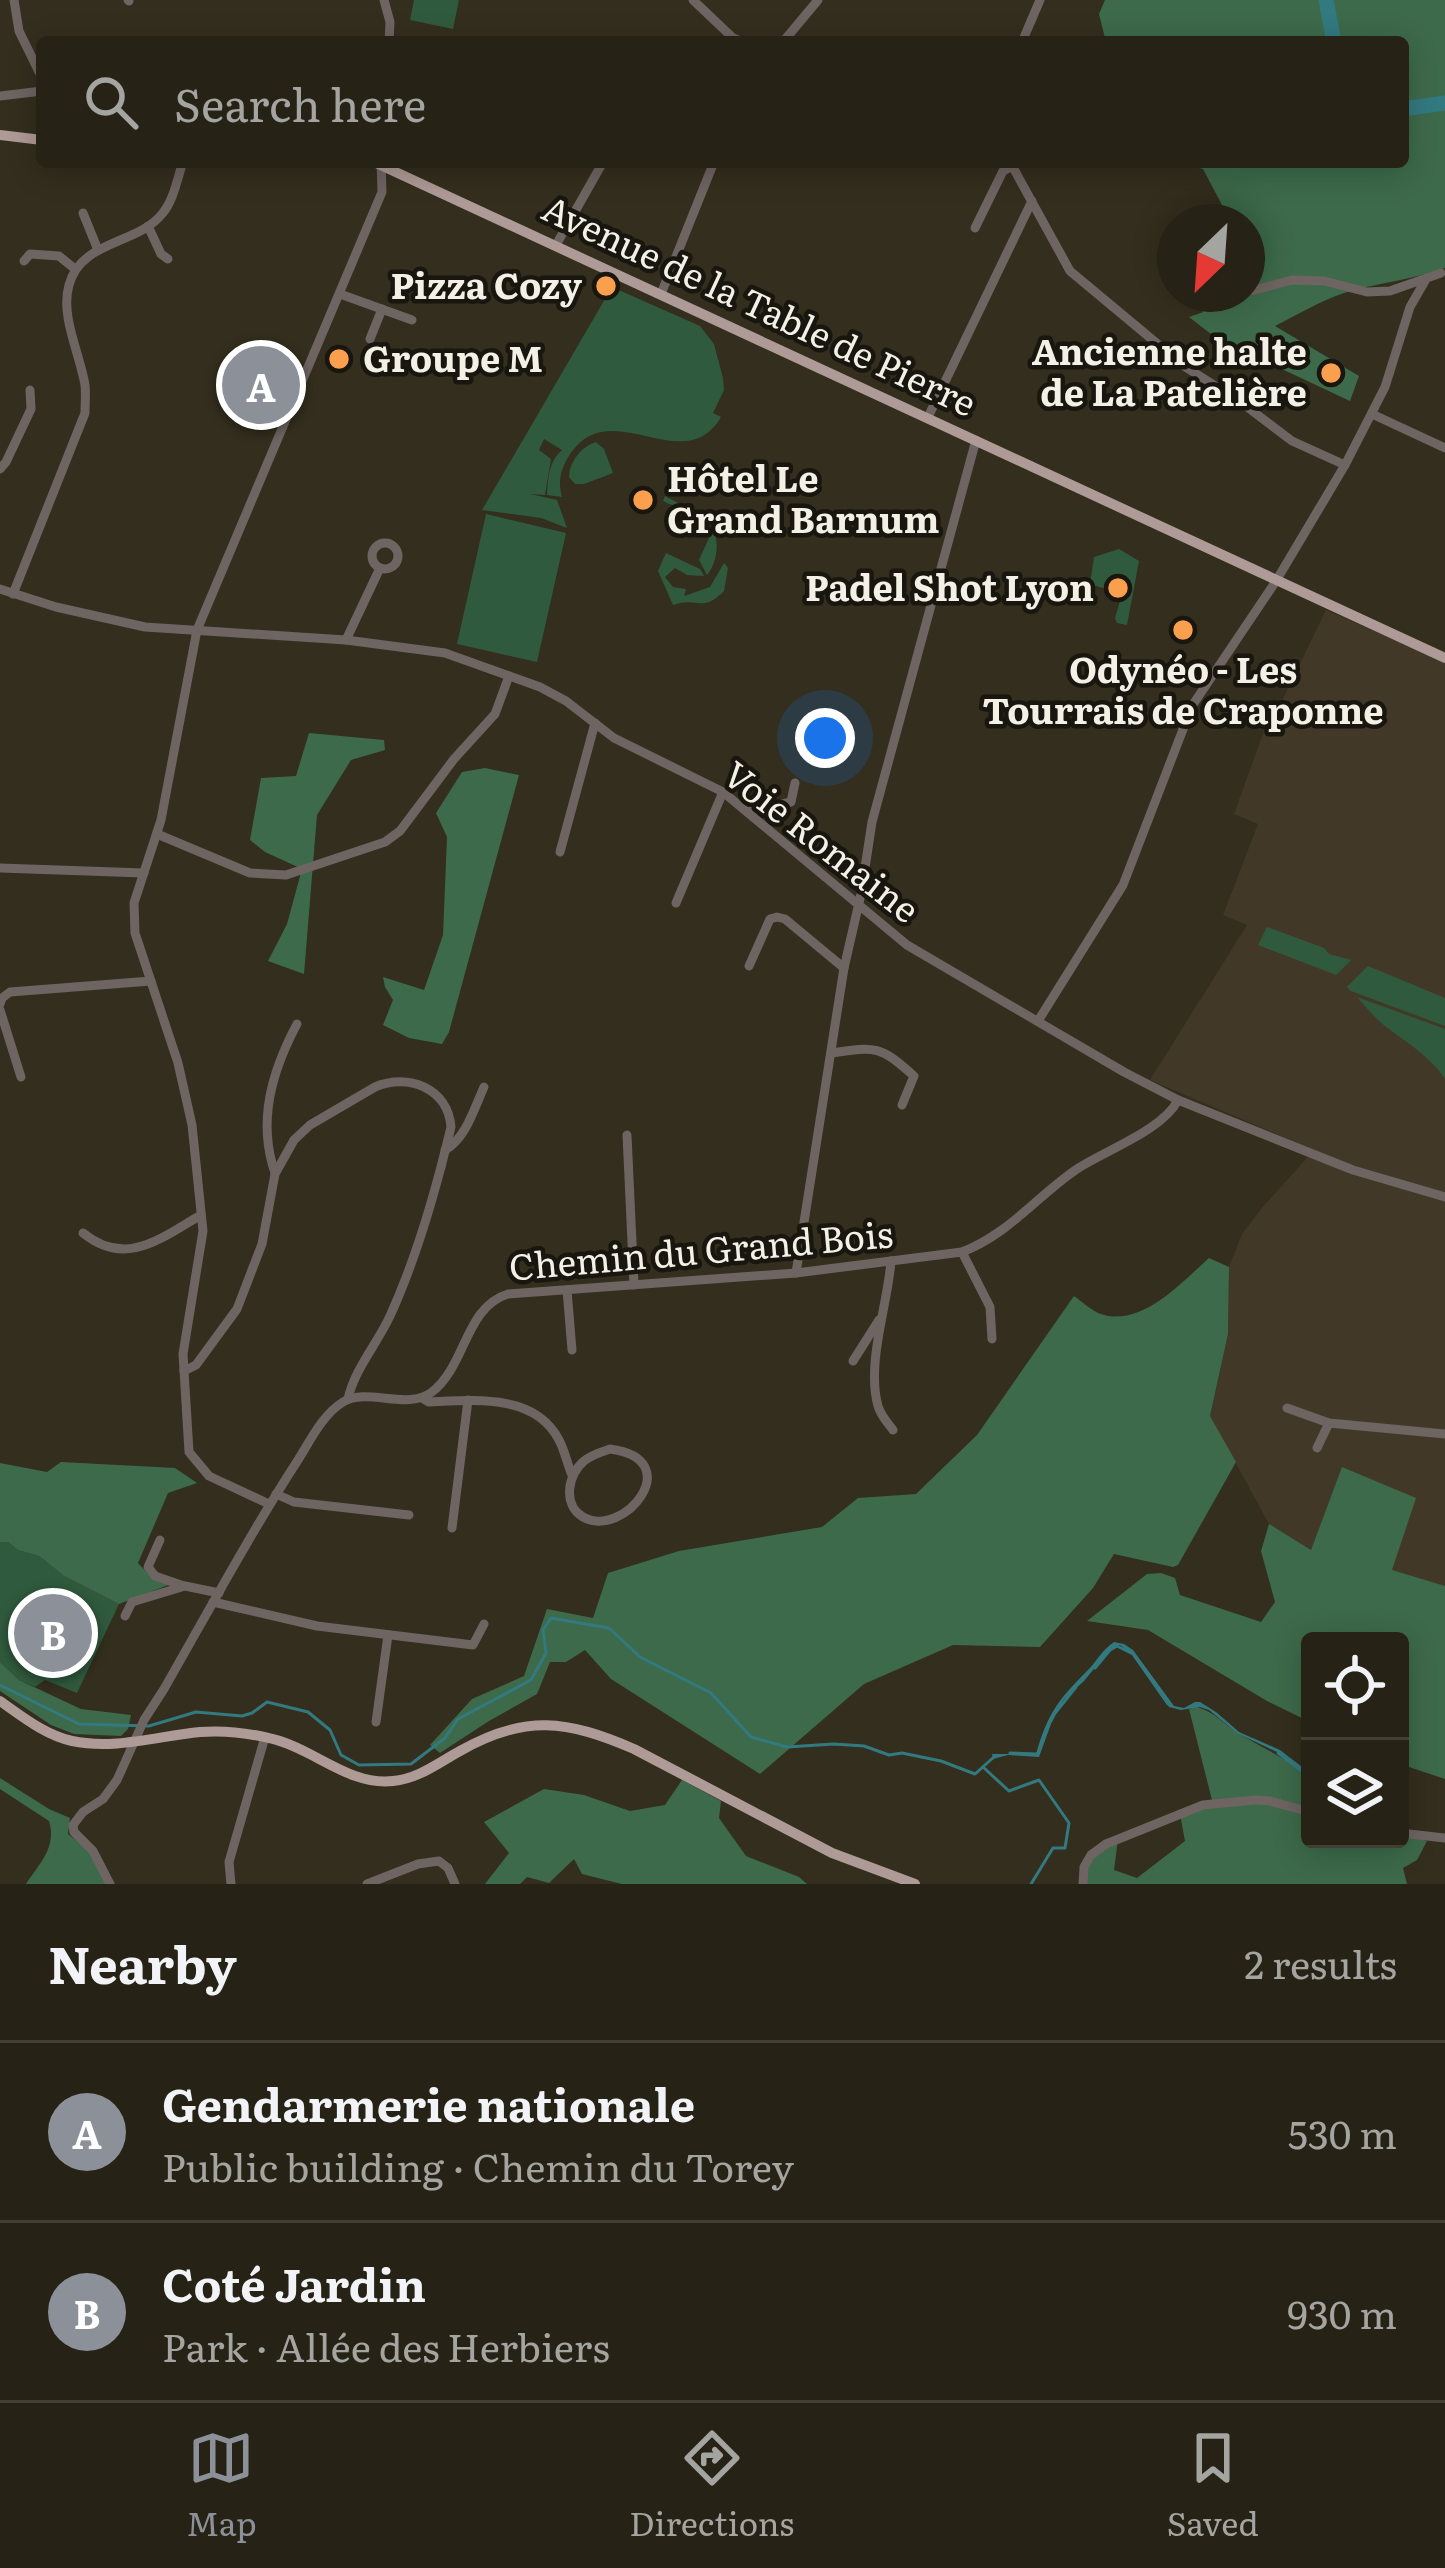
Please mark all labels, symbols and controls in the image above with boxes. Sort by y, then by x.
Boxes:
search box [36,36,1409,168]
icon: search [78,69,144,135]
text: Search here [174,69,426,136]
street label: Avenue de la Table de Pierre [535,180,986,428]
north arrow [1157,204,1265,312]
place label: Pizza Cozy [391,257,582,310]
marker: Pizza Cozy [593,273,619,299]
place label: Ancienne halte de La Patelière [1032,323,1307,417]
place label: Groupe M [363,330,543,383]
pin: A [222,340,300,430]
marker: Groupe M [326,346,352,372]
marker: Ancienne halte de La Patelière [1318,360,1344,386]
place label: Hôtel Le Grand Barnum [667,450,939,544]
marker: Hôtel Le Grand Barnum [630,487,656,513]
place label: Padel Shot Lyon [805,559,1094,612]
marker: Padel Shot Lyon [1105,575,1131,601]
marker: Odynéo - Les Tourrais de Craponne [1170,617,1196,643]
place label: Odynéo - Les Tourrais de Craponne [982,641,1384,735]
your location [795,708,855,768]
street label: Voie Romaine [713,746,932,934]
street label: Chemin du Grand Bois [507,1205,895,1292]
pin: B [14,1588,92,1678]
map controls [1301,1632,1409,1848]
button: locate [1301,1632,1409,1740]
button: layers [1301,1740,1409,1848]
text: Nearby [48,1924,237,2000]
text: 2 results [1244,1933,1397,1991]
text: Gendarmerie nationale [162,2069,695,2136]
text: A [72,2103,102,2161]
text: 530 m [1288,2103,1397,2161]
text: Public building · Chemin du Torey [162,2136,794,2194]
text: Coté Jardin [162,2249,426,2316]
text: B [74,2283,100,2341]
text: 930 m [1287,2283,1397,2341]
text: Park · Allée des Herbiers [162,2316,610,2374]
tab: Map [186,2425,257,2546]
tab: Directions [629,2425,794,2546]
tab: Saved [1167,2425,1259,2546]

